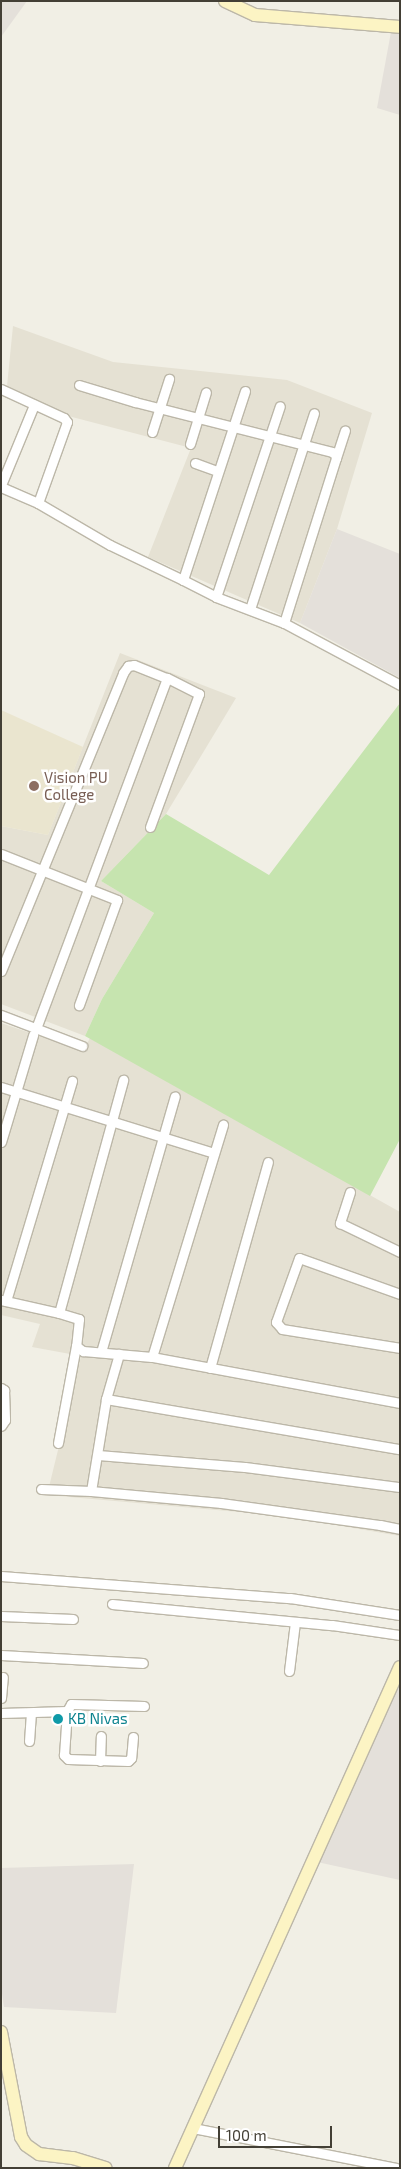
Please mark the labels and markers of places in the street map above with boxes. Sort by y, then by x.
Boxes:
place label: Vision PU College [44,768,108,803]
marker: Vision PU College [28,780,40,792]
place label: KB Nivas [68,1710,128,1728]
marker: KB Nivas [52,1713,64,1725]

